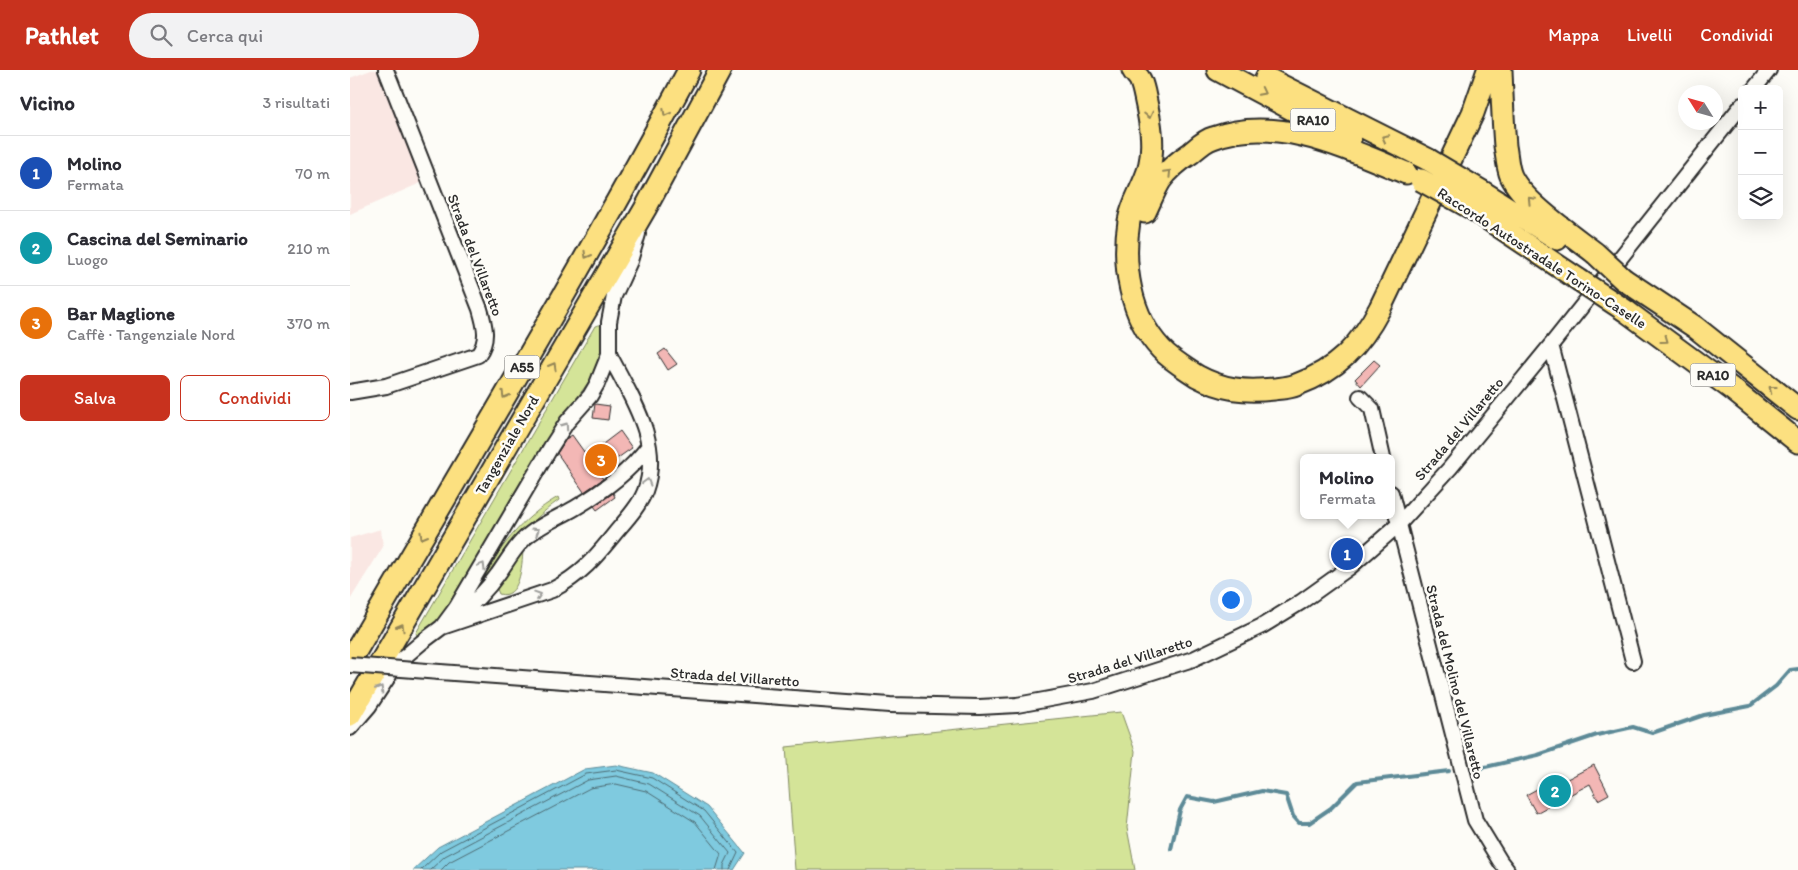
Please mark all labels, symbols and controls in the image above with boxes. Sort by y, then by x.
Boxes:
search box [129,13,479,58]
text: Pathlet [25,21,99,50]
icon: search [147,21,175,49]
text: Cerca qui [187,24,263,47]
text: Mappa [1548,24,1599,46]
text: Livelli [1627,24,1672,46]
text: Condividi [1700,24,1773,46]
north arrow [1678,85,1723,130]
map controls [1738,85,1783,220]
button: + [1738,85,1783,130]
one-way arrow [1256,86,1265,96]
text: Vicino [20,90,75,115]
text: 3 risultati [262,93,330,112]
one-way arrow [662,108,672,117]
road number: RA10 [1290,108,1336,132]
one-way arrow [1143,111,1154,120]
button: − [1738,130,1783,175]
one-way arrow [1382,134,1391,144]
text: Molino [67,152,122,175]
text: 1 [32,164,40,183]
text: 70 m [295,164,330,183]
one-way arrow [1163,169,1172,178]
text: Fermata [67,175,124,194]
button: layers [1738,175,1783,220]
street label: Raccordo Autostradale Torino-Caselle [1434,184,1650,332]
street label: Strada del Villaretto [443,191,507,319]
one-way arrow [1528,197,1537,206]
text: Cascina del Seminario [67,227,248,250]
text: 2 [32,239,40,258]
text: 210 m [287,239,330,258]
text: Luogo [67,250,108,269]
one-way arrow [583,250,593,259]
text: Bar Maglione [67,302,175,325]
text: 3 [32,314,40,333]
text: 370 m [286,314,330,333]
text: Caffè · Tangenziale Nord [67,325,235,344]
one-way arrow [1659,334,1669,343]
road number: A55 [504,356,540,378]
one-way arrow [547,362,557,371]
road number: RA10 [1690,364,1736,386]
street label: Strada del Villaretto [1411,374,1507,484]
button: Salva [20,375,170,421]
button: Condividi [180,375,330,421]
one-way arrow [1769,385,1778,394]
one-way arrow [501,390,511,399]
street label: Tangenziale Nord [471,391,543,498]
one-way arrow [559,422,568,432]
pin: 3 [585,441,617,479]
popup [1300,454,1395,519]
text: Molino [1319,466,1374,489]
one-way arrow [642,478,652,486]
text: Fermata [1319,489,1376,508]
one-way arrow [530,528,539,537]
one-way arrow [419,530,429,539]
pin: 1 [1331,535,1363,573]
one-way arrow [476,562,486,571]
street label: Strada del Molino del Villaretto [1422,583,1488,781]
your location [1218,587,1244,613]
one-way arrow [533,591,541,601]
one-way arrow [395,624,405,633]
street label: Strada del Villaretto [1066,632,1194,688]
street label: Strada del Villaretto [670,664,800,690]
one-way arrow [373,686,383,695]
pin: 2 [1539,772,1571,810]

